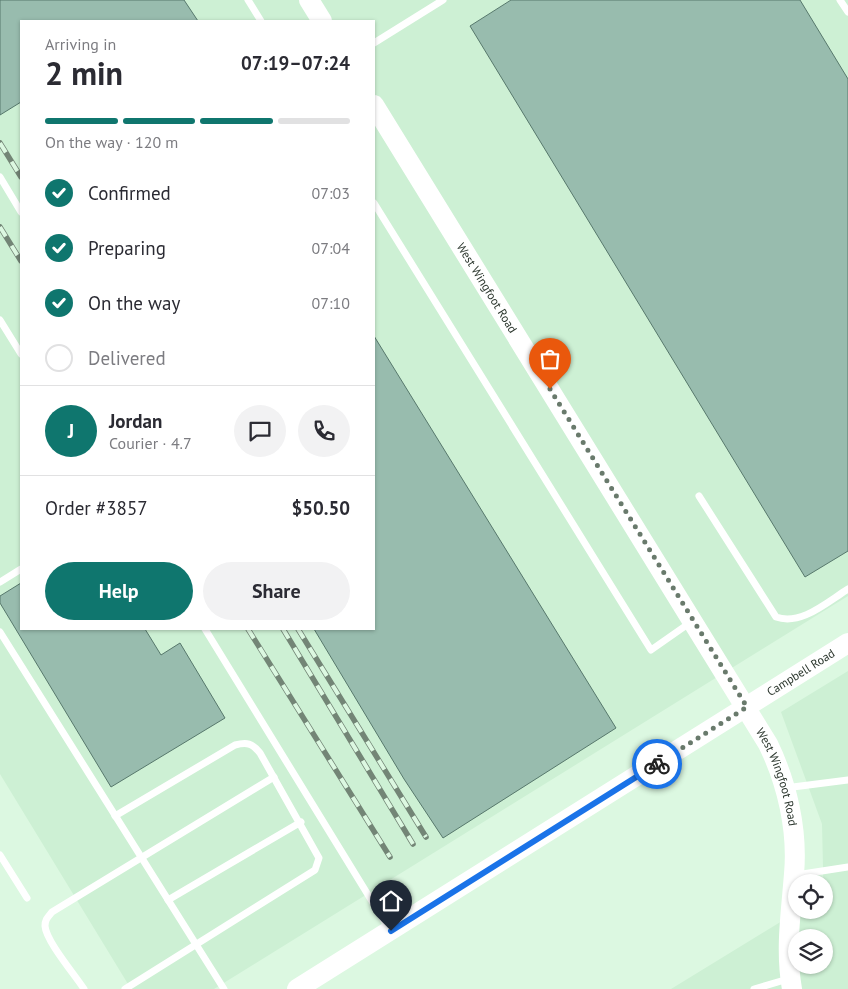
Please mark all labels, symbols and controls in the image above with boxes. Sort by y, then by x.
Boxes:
text: Arriving in [45,34,116,54]
text: 07:19–07:24 [241,51,350,75]
text: 2 min [45,52,123,94]
text: On the way · 120 m [45,132,178,152]
icon: check [45,179,73,207]
text: Confirmed [88,181,171,205]
text: 07:03 [312,183,350,203]
icon: check [45,234,73,262]
text: Preparing [88,236,166,260]
text: 07:04 [312,238,350,258]
street label: West Wingfoot Road [454,240,521,336]
icon: check [45,289,73,317]
text: On the way [88,291,180,315]
text: 07:10 [312,293,350,313]
pin [529,338,571,389]
icon: bag [536,345,564,373]
text: Delivered [88,346,166,370]
button: chat [234,405,286,457]
button: phone [298,405,350,457]
text: Jordan [109,409,162,433]
text: J [68,419,74,443]
text: Courier · 4.7 [109,433,192,453]
text: Order #3857 [45,496,148,520]
text: $50.50 [291,496,350,520]
button: Help [45,562,193,620]
button: Share [203,562,350,620]
street label: Campbell Road [764,645,837,699]
street label: West Wingfoot Road [753,725,801,827]
courier [632,739,682,789]
icon: bike [643,750,671,778]
map controls [788,874,833,974]
button: locate [788,874,833,919]
pin [370,880,412,931]
icon: home [377,887,405,915]
button: layers [788,929,833,974]

